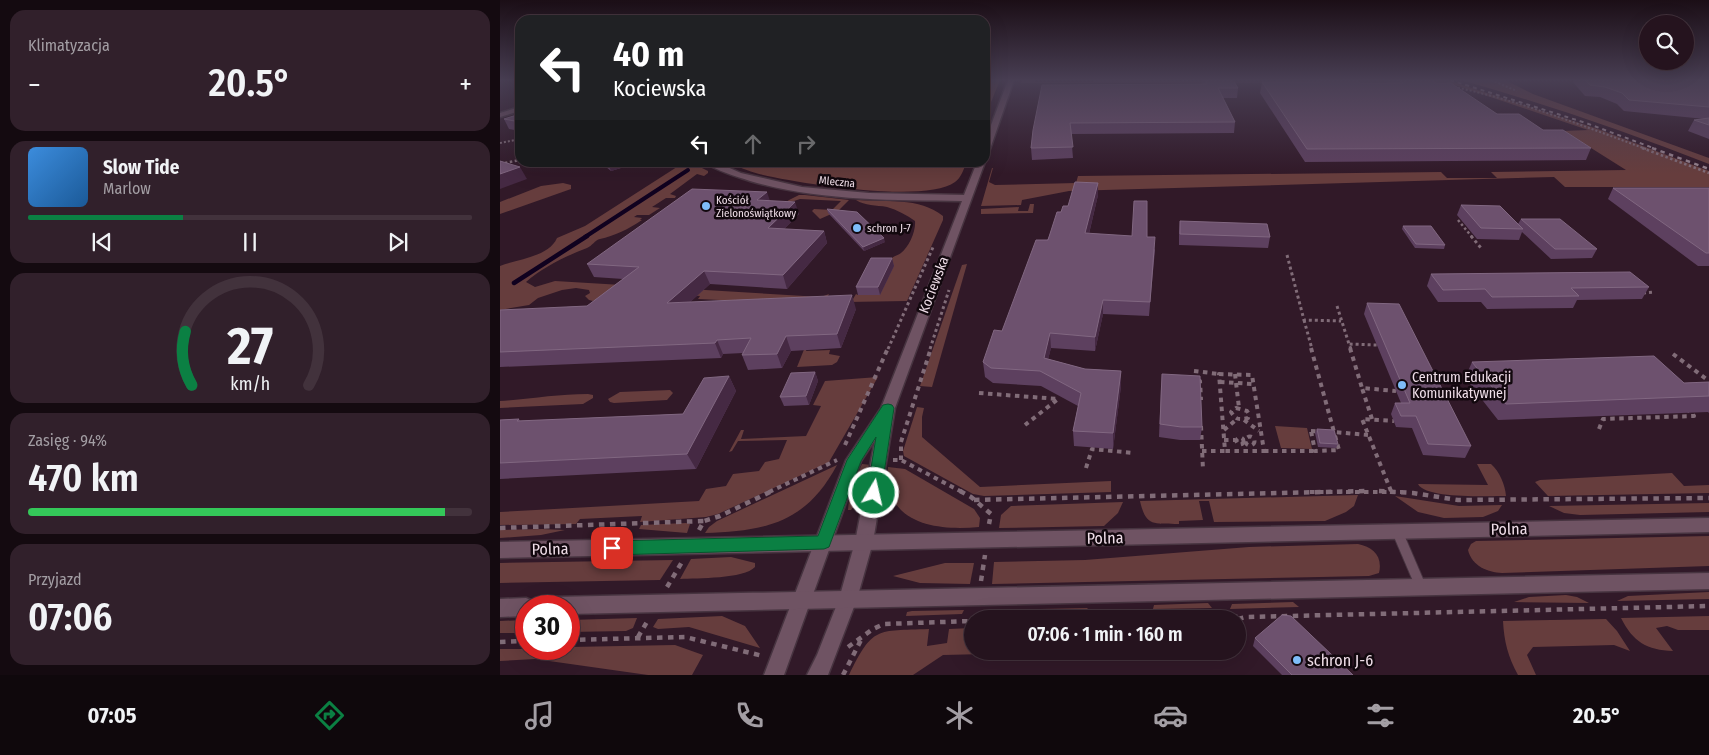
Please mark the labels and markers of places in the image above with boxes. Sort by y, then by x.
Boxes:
place label: Kościół Zielonoświątkowy [716,194,796,220]
marker: Kościół Zielonoświątkowy [700,200,712,212]
marker: schron J-7 [851,222,863,234]
place label: schron J-7 [867,222,911,235]
place label: Centrum Edukacji Komunikatywnej [1412,369,1511,402]
marker: Centrum Edukacji Komunikatywnej [1396,379,1408,391]
pin [591,527,633,569]
place label: schron J-6 [1307,651,1373,670]
marker: schron J-6 [1291,654,1303,666]

